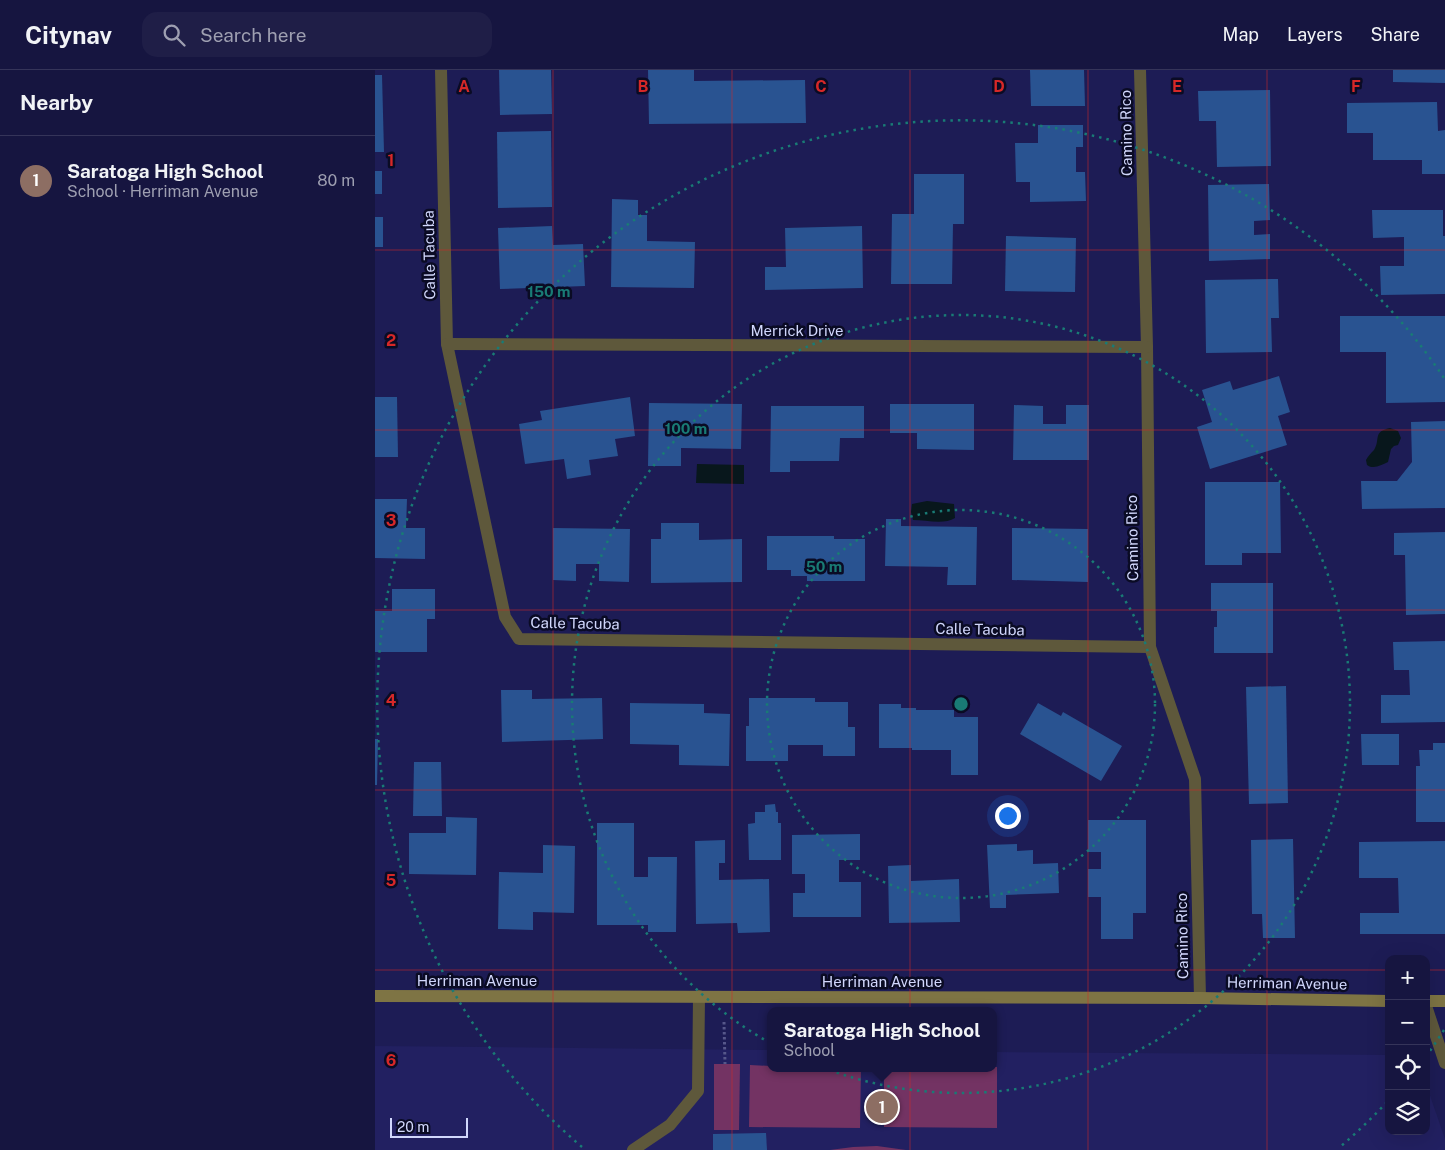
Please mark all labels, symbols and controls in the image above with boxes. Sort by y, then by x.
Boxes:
search box [142,12,492,57]
text: Citynav [25,21,112,49]
icon: search [160,21,188,49]
text: Search here [200,24,307,46]
text: Map [1223,24,1259,45]
text: Layers [1287,24,1343,45]
text: Share [1371,24,1420,45]
text: A [458,77,470,96]
text: B [638,77,649,96]
text: C [815,77,827,96]
text: D [993,77,1005,96]
text: E [1172,77,1182,96]
text: F [1351,77,1361,96]
text: Nearby [20,90,93,115]
street label: Camino Rico [1117,90,1135,176]
text: 1 [388,151,394,170]
text: Saratoga High School [67,160,264,182]
text: 1 [33,171,39,190]
text: 80 m [317,171,355,190]
text: School · Herriman Avenue [67,182,258,201]
street label: Calle Tacuba [420,210,438,300]
text: 150 m [527,283,571,300]
street label: Merrick Drive [750,322,844,339]
text: 2 [386,331,396,350]
text: 100 m [665,420,707,437]
street label: Camino Rico [1123,495,1141,581]
text: 3 [386,511,396,530]
text: 50 m [806,558,842,575]
street label: Calle Tacuba [530,614,620,632]
street label: Calle Tacuba [935,620,1025,638]
text: 4 [386,691,397,710]
centre of rings [952,695,970,713]
your location [995,803,1021,829]
text: 5 [386,871,397,890]
street label: Camino Rico [1173,893,1191,979]
map controls [1385,955,1430,1135]
button: + [1385,955,1430,1000]
street label: Herriman Avenue [417,972,537,989]
street label: Herriman Avenue [822,973,942,990]
street label: Herriman Avenue [1227,973,1347,993]
button: − [1385,1000,1430,1045]
popup [767,1007,997,1072]
text: Saratoga High School [784,1019,980,1041]
text: School [784,1041,835,1060]
button: locate [1385,1045,1430,1090]
text: 6 [386,1051,396,1070]
pin: 1 [866,1088,898,1126]
button: layers [1385,1090,1430,1135]
scale bar [390,1115,467,1138]
text: 20 m [397,1119,429,1135]

